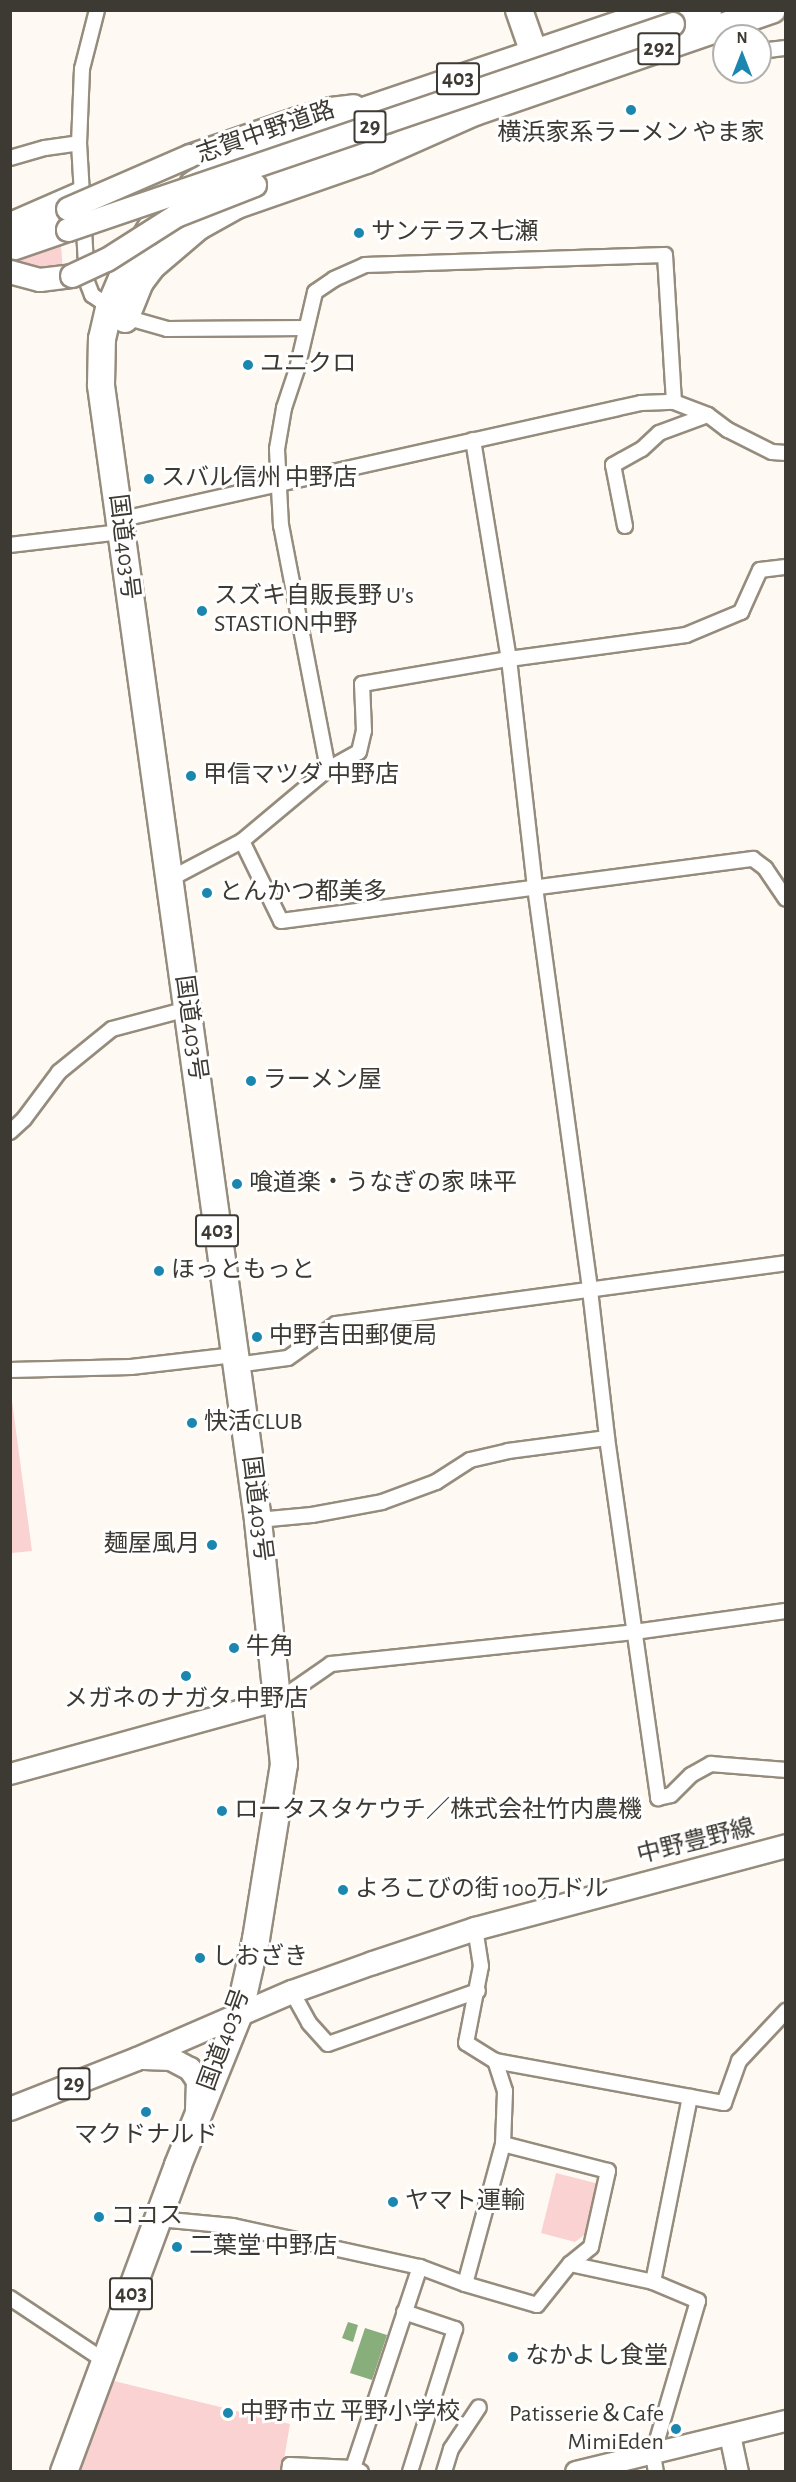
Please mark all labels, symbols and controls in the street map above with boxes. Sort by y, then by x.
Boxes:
north arrow [712,24,772,84]
road number: 292 [636,30,682,68]
text: N [736,30,748,46]
road number: 403 [436,60,480,98]
street label: 志賀中野道路 [193,96,339,170]
marker: 横浜家系ラーメン やま家 [624,103,638,117]
road number: 29 [354,108,386,146]
place label: 横浜家系ラーメン やま家 [497,120,765,148]
place label: サンテラス七瀬 [371,219,539,247]
marker: サンテラス七瀬 [352,226,366,240]
place label: ユニクロ [260,351,356,379]
marker: ユニクロ [241,358,255,372]
place label: スバル信州 中野店 [161,465,357,493]
marker: スバル信州 中野店 [142,472,156,486]
street label: 国道403号 [102,493,144,601]
place label: スズキ自販長野 U's STASTION中野 [214,583,414,639]
marker: スズキ自販長野 U's STASTION中野 [195,604,209,618]
place label: 甲信マツダ 中野店 [203,762,399,790]
marker: 甲信マツダ 中野店 [184,769,198,783]
place label: とんかつ都美多 [219,879,387,907]
marker: とんかつ都美多 [200,886,214,900]
street label: 国道403号 [168,973,212,1083]
place label: ラーメン屋 [263,1067,383,1095]
marker: ラーメン屋 [244,1074,258,1088]
place label: 喰道楽・うなぎの家 味平 [249,1170,517,1198]
marker: 喰道楽・うなぎの家 味平 [230,1177,244,1191]
road number: 403 [194,1212,240,1250]
place label: ほっともっと [171,1257,315,1285]
marker: ほっともっと [152,1264,166,1278]
place label: 中野吉田郵便局 [269,1323,437,1351]
marker: 中野吉田郵便局 [250,1330,264,1344]
place label: 快活CLUB [204,1409,302,1437]
marker: 快活CLUB [185,1416,199,1430]
street label: 国道403号 [235,1455,277,1563]
place label: 麺屋風月 [104,1531,200,1559]
marker: 麺屋風月 [205,1538,219,1552]
place label: 牛角 [246,1634,294,1662]
marker: 牛角 [227,1641,241,1655]
marker: メガネのナガタ 中野店 [179,1669,193,1683]
place label: メガネのナガタ 中野店 [64,1686,308,1714]
place label: ロータスタケウチ／株式会社竹内農機 [234,1797,642,1825]
marker: ロータスタケウチ／株式会社竹内農機 [215,1804,229,1818]
street label: 中野豊野線 [634,1814,758,1870]
place label: よろこびの街 100万ドル [355,1876,609,1904]
marker: よろこびの街 100万ドル [336,1883,350,1897]
place label: しおざき [212,1944,308,1972]
marker: しおざき [193,1951,207,1965]
street label: 国道403号 [193,1985,257,2095]
road number: 29 [58,2065,90,2103]
marker: マクドナルド [139,2105,153,2119]
place label: マクドナルド [74,2122,218,2150]
place label: ヤマト運輸 [405,2188,525,2216]
marker: ヤマト運輸 [386,2195,400,2209]
place label: ココス [111,2203,183,2231]
marker: ココス [92,2210,106,2224]
place label: 二葉堂 中野店 [189,2233,337,2261]
marker: 二葉堂 中野店 [170,2240,184,2254]
road number: 403 [108,2275,154,2313]
place label: なかよし食堂 [525,2343,669,2371]
marker: なかよし食堂 [506,2350,520,2364]
place label: 中野市立 平野小学校 [240,2399,460,2427]
place label: Patisserie＆Cafe MimiEden [509,2401,664,2457]
marker: 中野市立 平野小学校 [221,2406,235,2420]
marker: Patisserie＆Cafe MimiEden [669,2422,683,2436]

